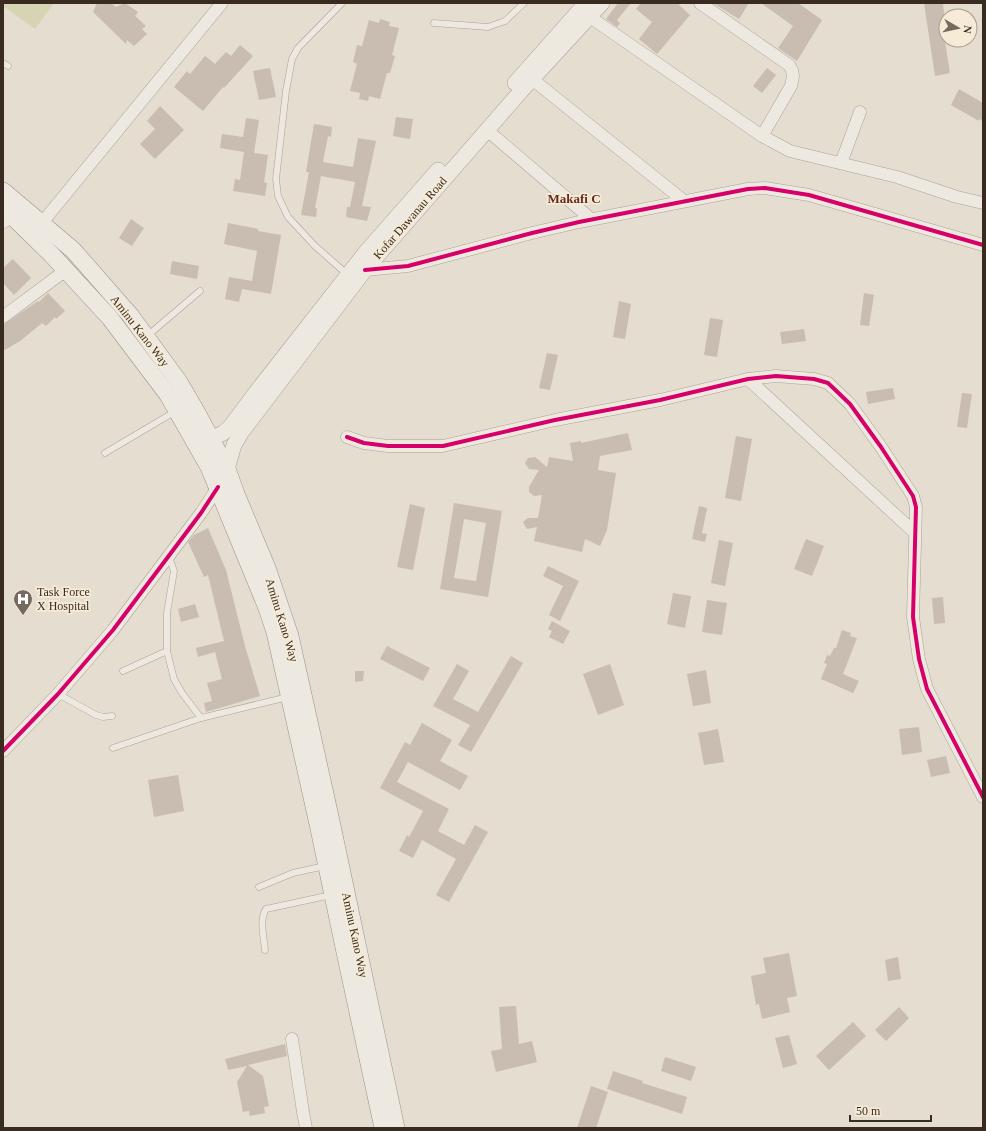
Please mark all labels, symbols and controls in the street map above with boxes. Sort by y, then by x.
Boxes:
north arrow [938,8,978,48]
text: N [961,25,974,34]
street label: Kofar Dawanau Road [370,174,450,262]
district label: Makafi C [547,191,601,206]
street label: Aminu Kano Way [108,292,172,370]
street label: Aminu Kano Way [263,576,301,664]
place label: Task Force X Hospital [37,585,90,613]
hospital icon: Task Force X Hospital [12,588,34,616]
street label: Aminu Kano Way [339,891,371,979]
scale bar [850,1097,931,1123]
text: 50 m [856,1104,881,1118]

